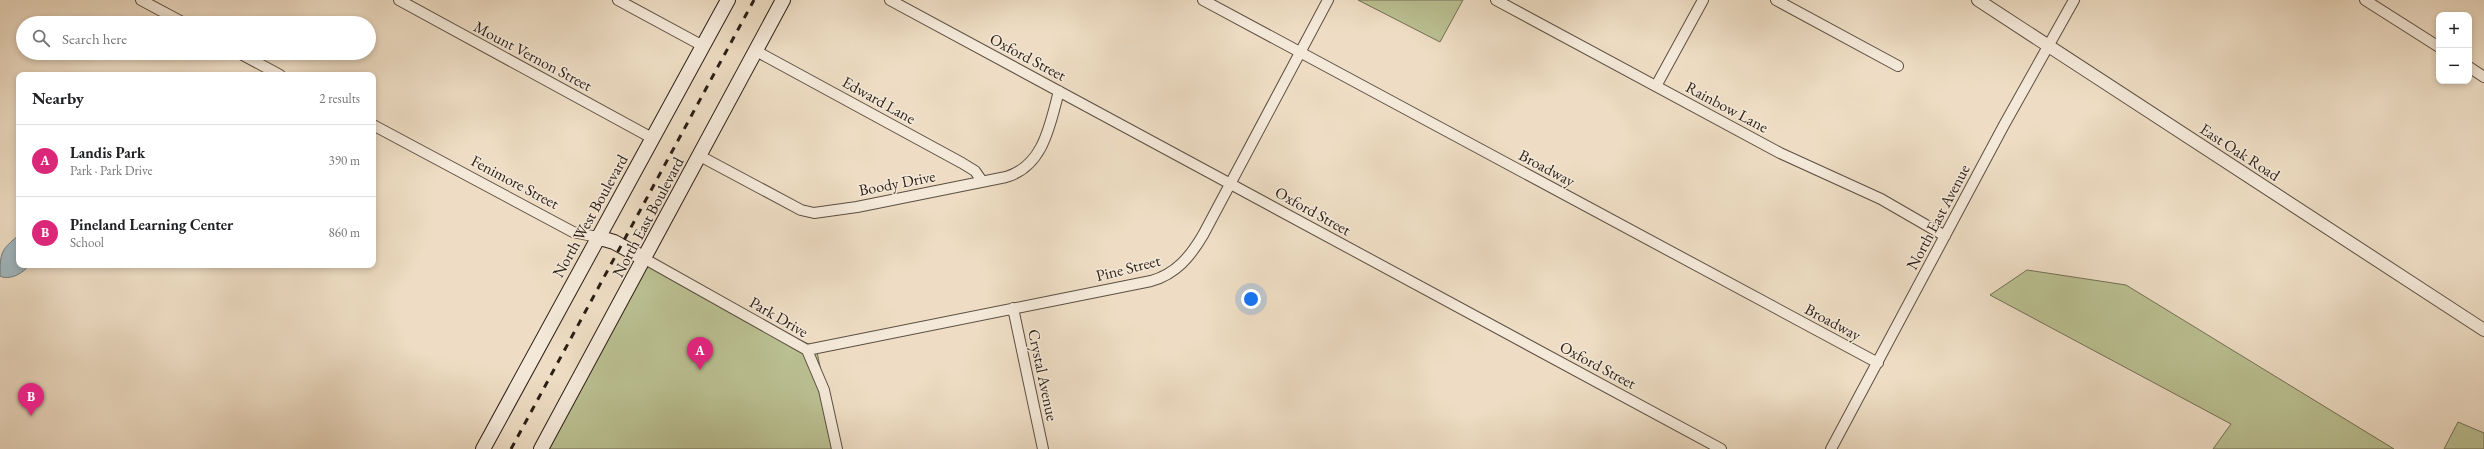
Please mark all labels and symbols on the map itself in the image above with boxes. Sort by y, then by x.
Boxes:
street label: Mount Vernon Street [470,16,596,96]
street label: Oxford Street [986,28,1070,86]
street label: Edward Lane [839,71,919,129]
street label: Rainbow Lane [1682,76,1772,138]
street label: East Oak Road [2196,118,2285,186]
street label: Broadway [1515,144,1580,192]
street label: Fenimore Street [467,150,563,214]
street label: North West Boulevard [547,150,633,281]
street label: North East Boulevard [607,152,689,281]
street label: North East Avenue [1901,161,1975,273]
street label: Boody Drive [857,165,937,201]
street label: Oxford Street [1271,182,1355,240]
street label: Pine Street [1094,250,1162,286]
your location [1241,289,1261,309]
street label: Park Drive [746,292,812,342]
street label: Broadway [1801,298,1866,346]
street label: Crystal Avenue [1023,327,1063,423]
street label: Oxford Street [1556,336,1640,394]
pin: A [687,337,713,370]
pin: B [18,383,44,416]

